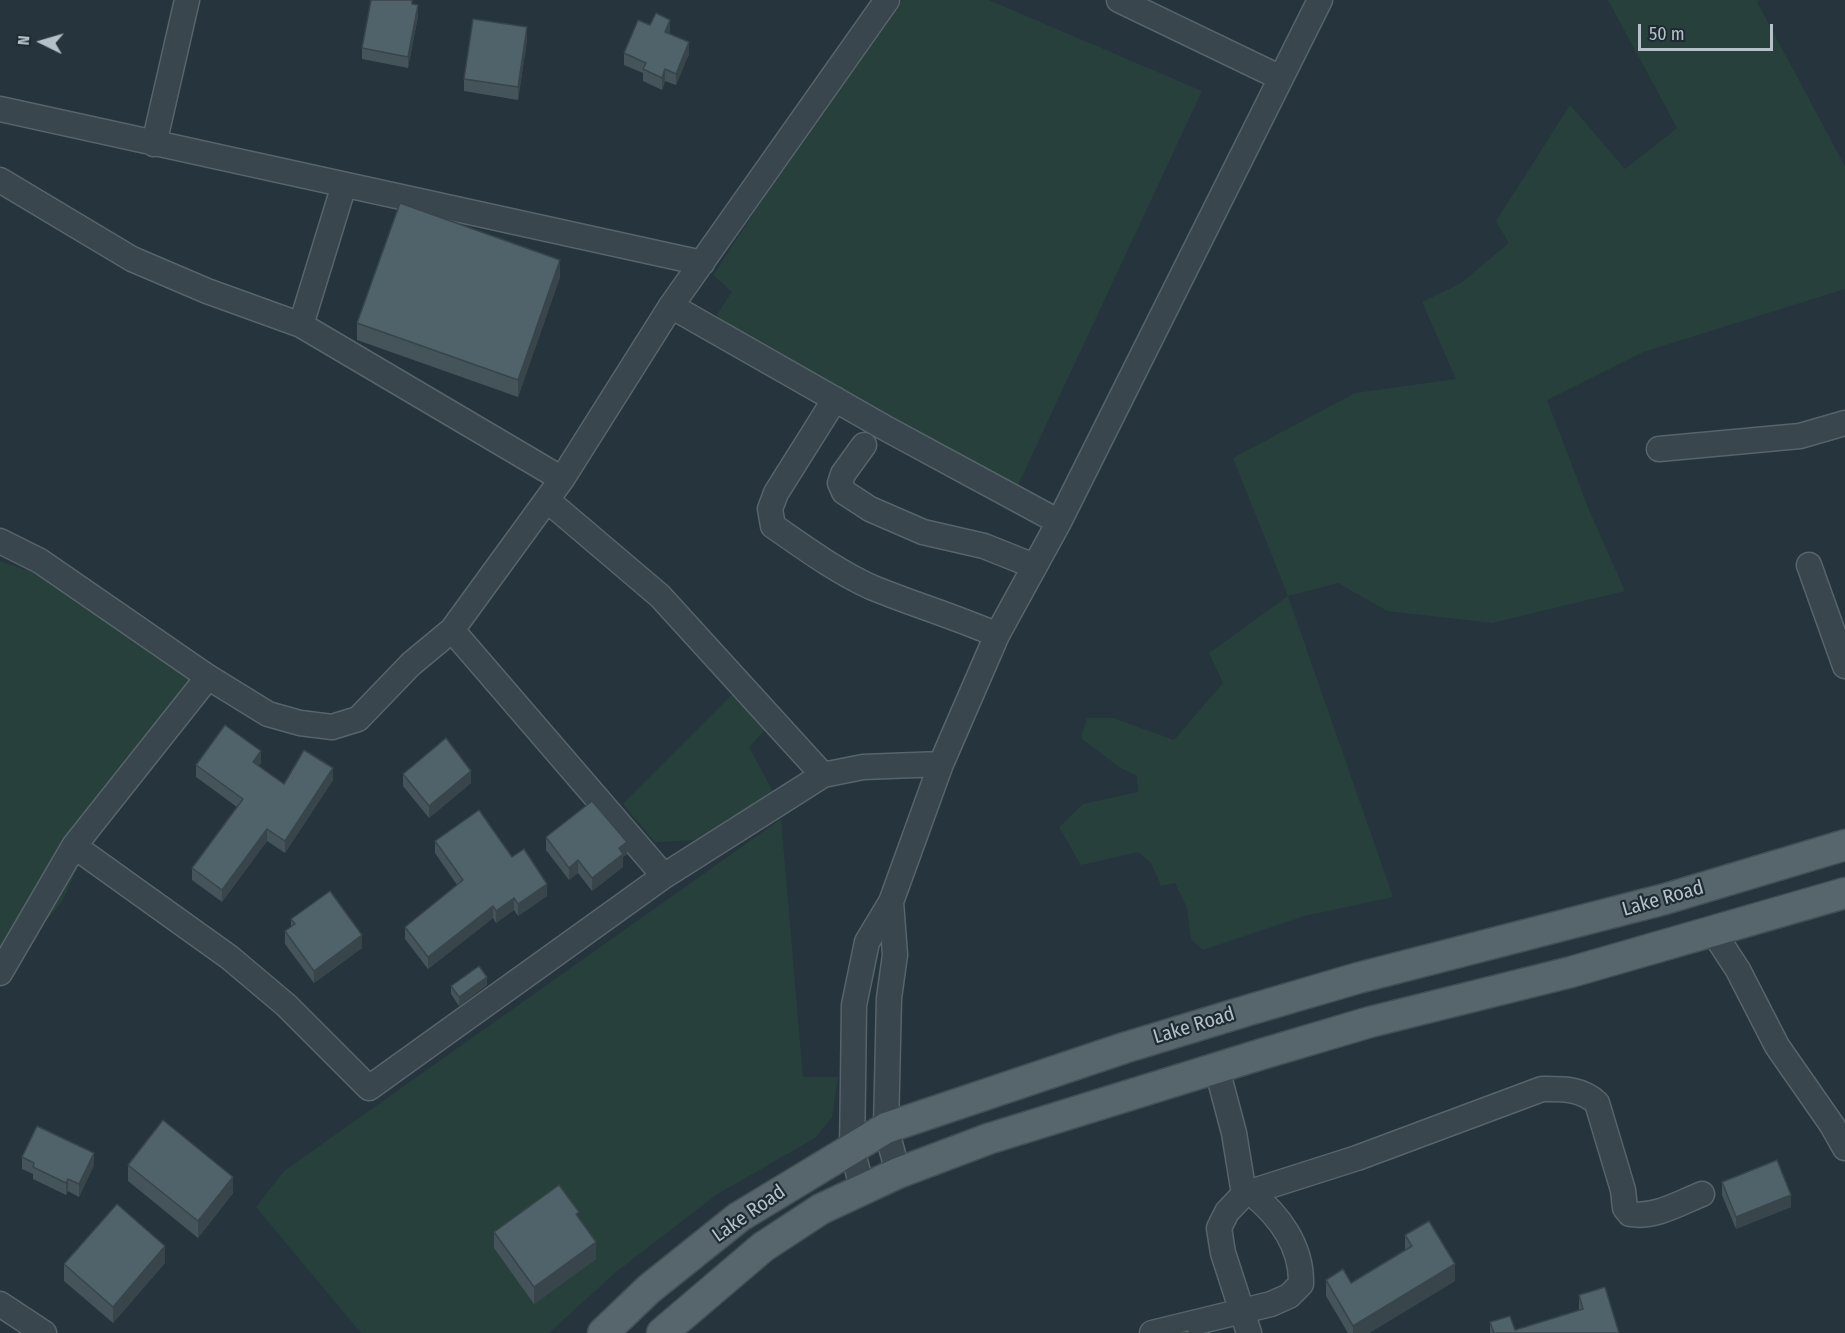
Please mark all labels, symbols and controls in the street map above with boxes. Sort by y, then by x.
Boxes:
north arrow [12,12,72,72]
scale bar [1641,12,1776,50]
text: 50 m [1649,23,1685,45]
text: N [14,35,33,46]
street label: Lake Road [1619,876,1707,922]
street label: Lake Road [1150,1002,1238,1050]
street label: Lake Road [708,1180,790,1248]

